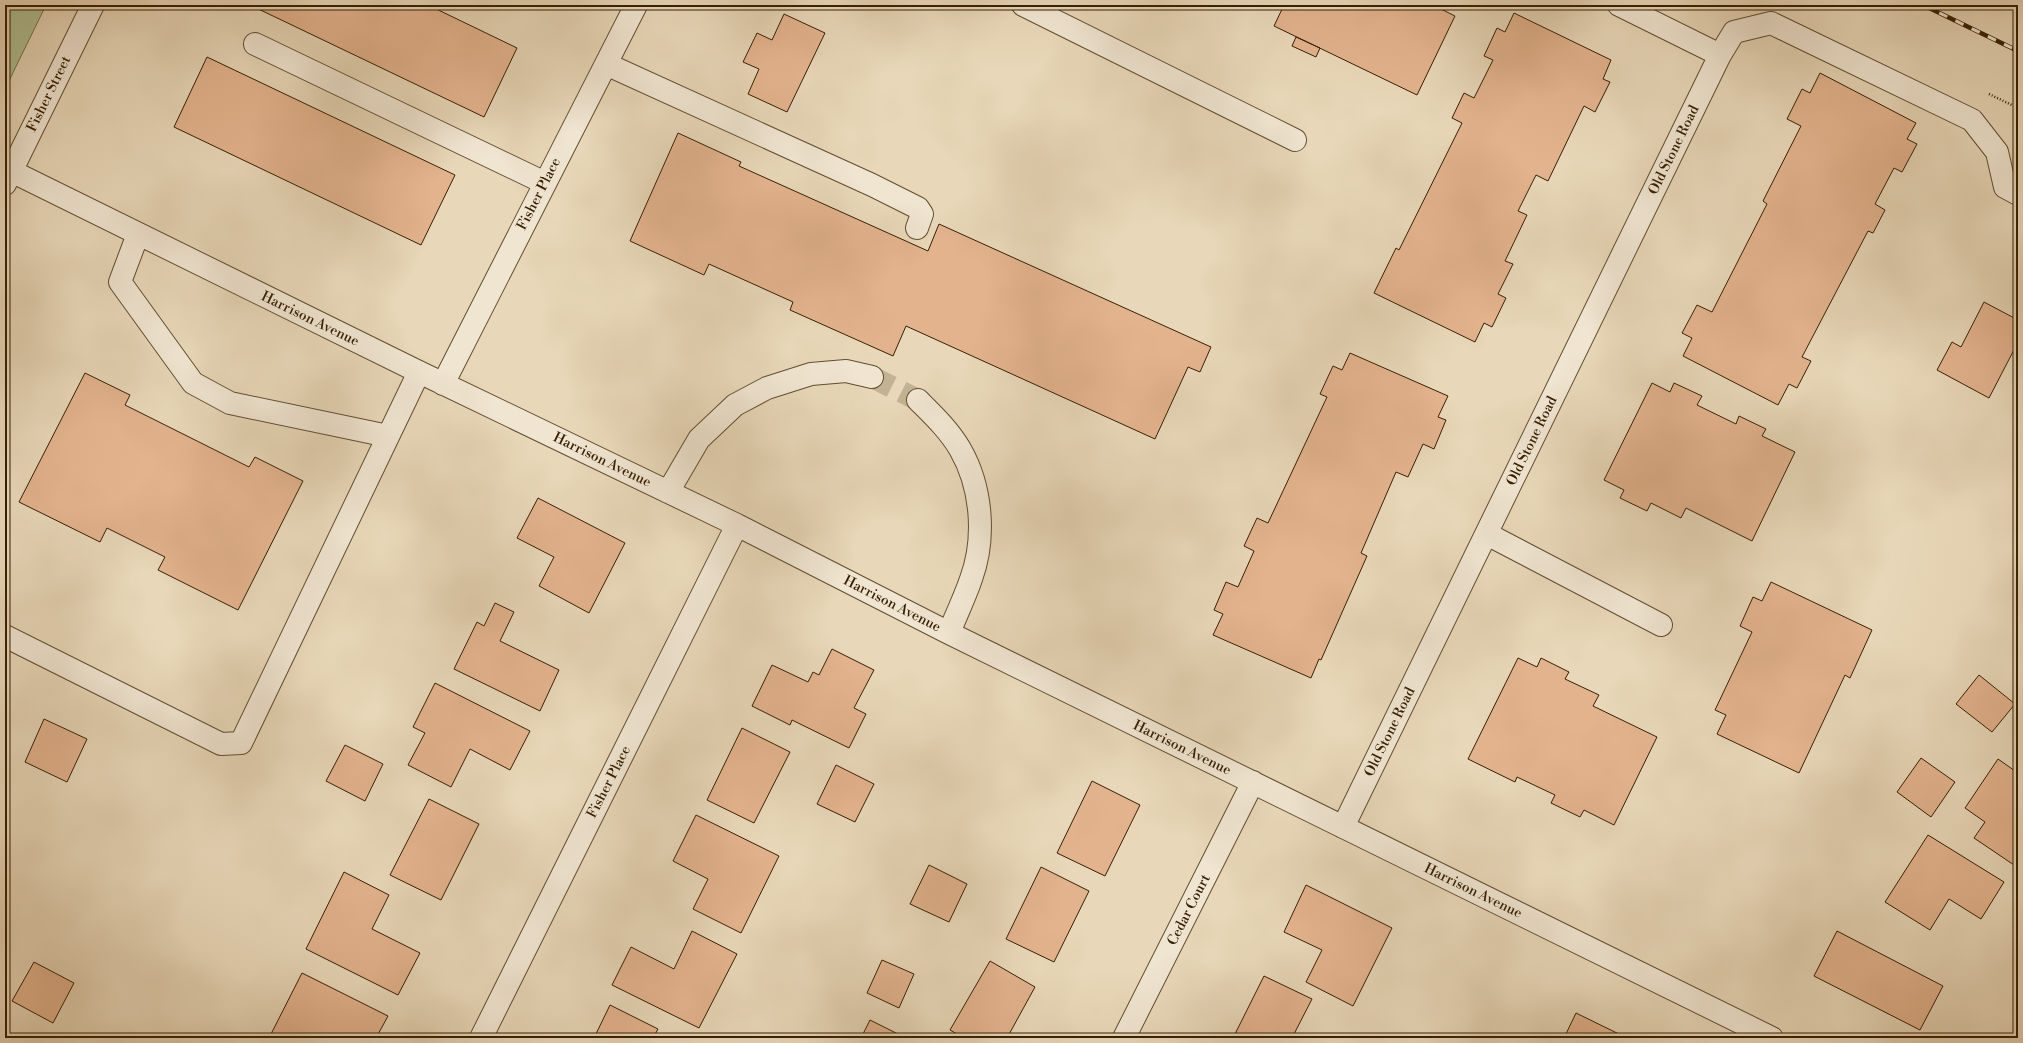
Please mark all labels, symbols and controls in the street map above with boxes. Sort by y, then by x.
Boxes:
street label: Fisher Street [23,53,75,135]
street label: Old Stone Road [1645,102,1703,198]
street label: Fisher Place [513,155,565,233]
street label: Harrison Avenue [258,287,362,351]
street label: Old Stone Road [1503,393,1561,489]
street label: Harrison Avenue [550,428,654,492]
street label: Harrison Avenue [840,572,944,636]
street label: Old Stone Road [1361,684,1419,780]
street label: Harrison Avenue [1130,716,1234,780]
street label: Fisher Place [583,743,635,821]
street label: Harrison Avenue [1421,859,1525,923]
street label: Cedar Court [1163,871,1215,949]

